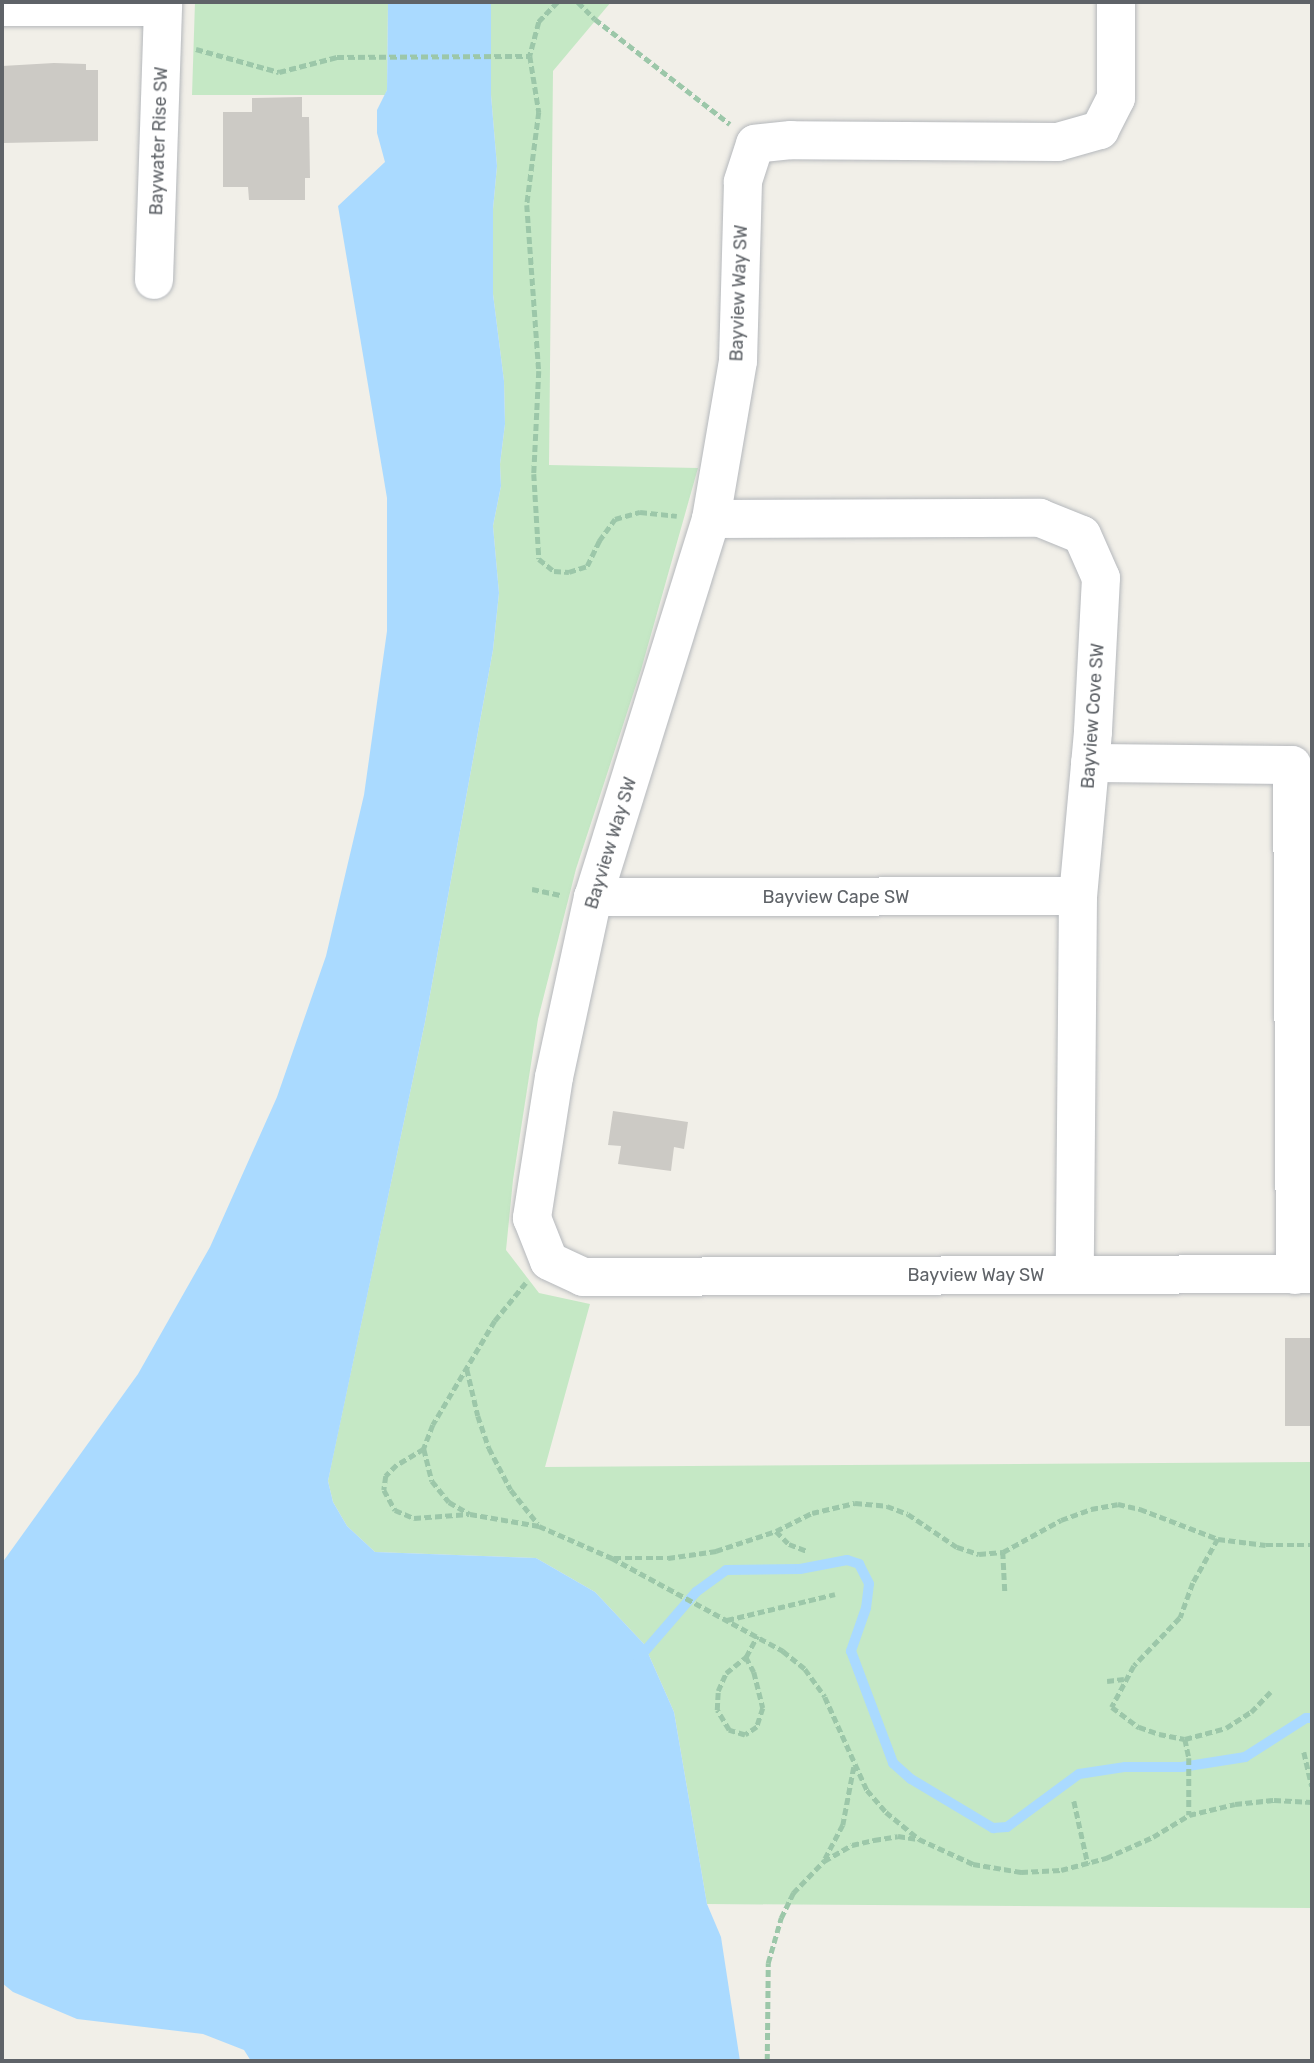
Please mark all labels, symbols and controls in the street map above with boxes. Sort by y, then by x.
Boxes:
street label: Baywater Rise SW [146,66,172,216]
street label: Bayview Way SW [726,224,752,362]
street label: Bayview Cove SW [1077,642,1109,790]
street label: Bayview Way SW [580,774,642,912]
street label: Bayview Cape SW [762,886,910,908]
street label: Bayview Way SW [907,1264,1045,1286]

